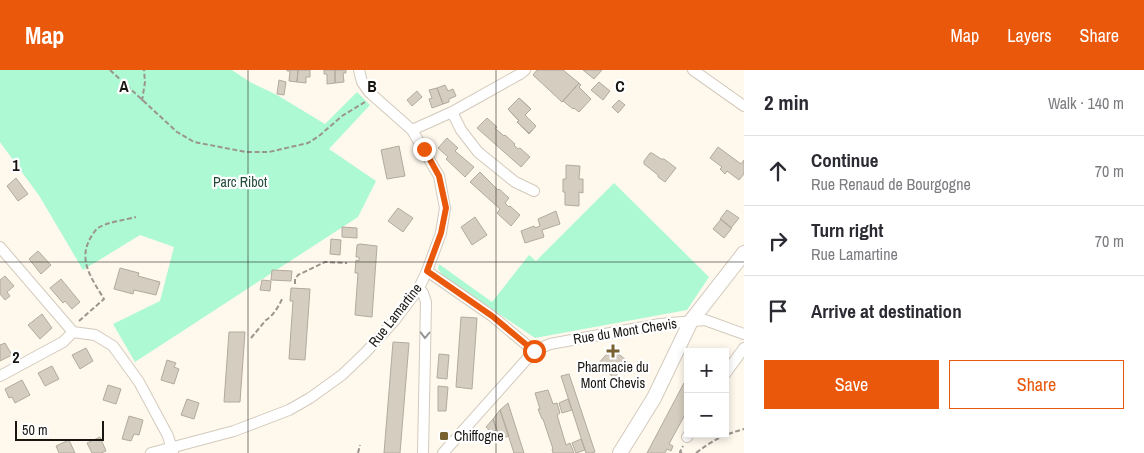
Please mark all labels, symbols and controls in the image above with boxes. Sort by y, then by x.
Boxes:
text: Map [25,19,64,51]
text: Map [951,23,979,48]
text: Layers [1007,23,1052,48]
text: Share [1080,23,1119,48]
text: A [119,75,129,97]
text: B [367,75,377,97]
text: C [615,75,625,97]
text: 2 min [764,88,809,117]
text: Walk · 140 m [1048,92,1124,114]
route end [413,138,436,161]
text: Continue [811,147,879,173]
text: 1 [12,154,20,176]
icon: ahead [764,157,792,185]
text: 70 m [1095,160,1124,182]
park label: Parc Ribot [213,173,267,191]
text: Rue Renaud de Bourgogne [811,173,971,195]
text: Turn right [811,217,883,243]
icon: right [764,227,792,255]
text: 70 m [1095,230,1124,252]
text: Rue Lamartine [811,243,898,265]
street label: Rue Lamartine [365,280,425,350]
icon: arrive [764,297,792,325]
text: Arrive at destination [811,298,962,324]
street label: Rue du Mont Chevis [572,314,678,348]
one-way arrow [420,331,431,339]
route start [523,340,546,363]
marker: Pharmacie du Mont Chevis [607,345,619,357]
text: 2 [12,346,20,368]
map controls [684,348,729,438]
button: + [684,348,729,393]
place label: Pharmacie du Mont Chevis [577,358,649,392]
button: Save [764,360,939,409]
button: Share [949,360,1124,409]
button: − [684,393,729,438]
scale bar [15,418,104,441]
text: 50 m [22,421,48,439]
place label: Chiffogne [454,427,504,445]
marker: Chiffogne [438,430,450,442]

